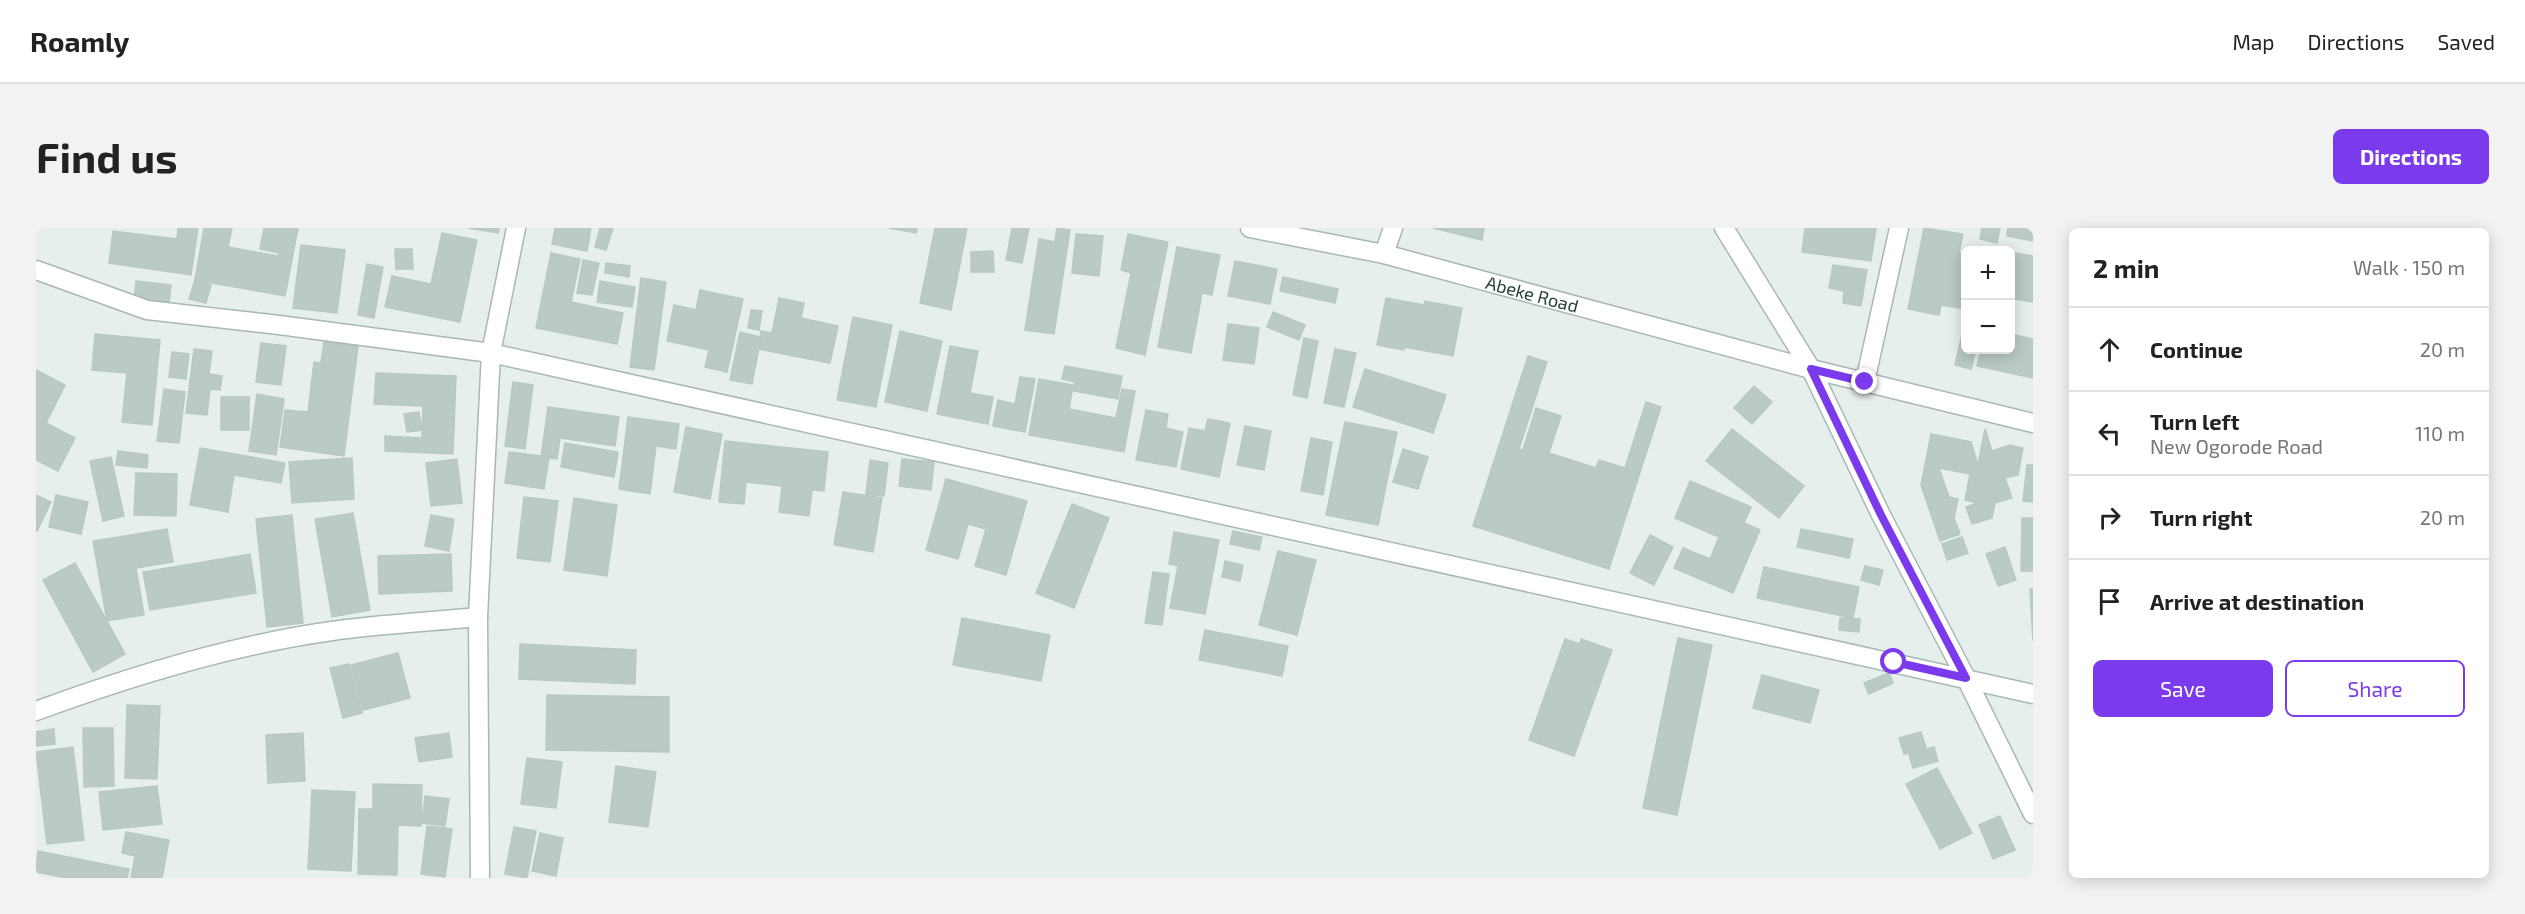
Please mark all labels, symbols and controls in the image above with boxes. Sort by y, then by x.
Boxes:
text: Roamly [30,24,129,58]
text: Map [2232,29,2275,54]
text: Directions [2308,29,2404,54]
text: Saved [2437,29,2495,54]
button: Directions [2333,129,2489,184]
text: Find us [36,131,178,181]
map controls [1961,246,2015,354]
button: + [1961,246,2015,300]
text: 2 min [2093,252,2159,283]
text: Walk · 150 m [2353,255,2465,279]
street label: Abeke Road [1483,271,1581,317]
button: − [1961,300,2015,354]
icon: ahead [2093,333,2126,366]
text: Continue [2150,336,2243,362]
text: 20 m [2420,337,2465,361]
route end [1851,368,1877,394]
text: Turn left [2150,408,2239,434]
icon: left [2093,417,2126,450]
text: 110 m [2415,421,2465,445]
text: New Ogorode Road [2150,434,2323,458]
icon: right [2093,501,2126,534]
text: Turn right [2150,504,2252,530]
text: 20 m [2420,505,2465,529]
icon: arrive [2093,585,2126,618]
text: Arrive at destination [2150,588,2364,614]
route start [1880,648,1906,674]
button: Save [2093,660,2273,717]
button: Share [2285,660,2465,717]

